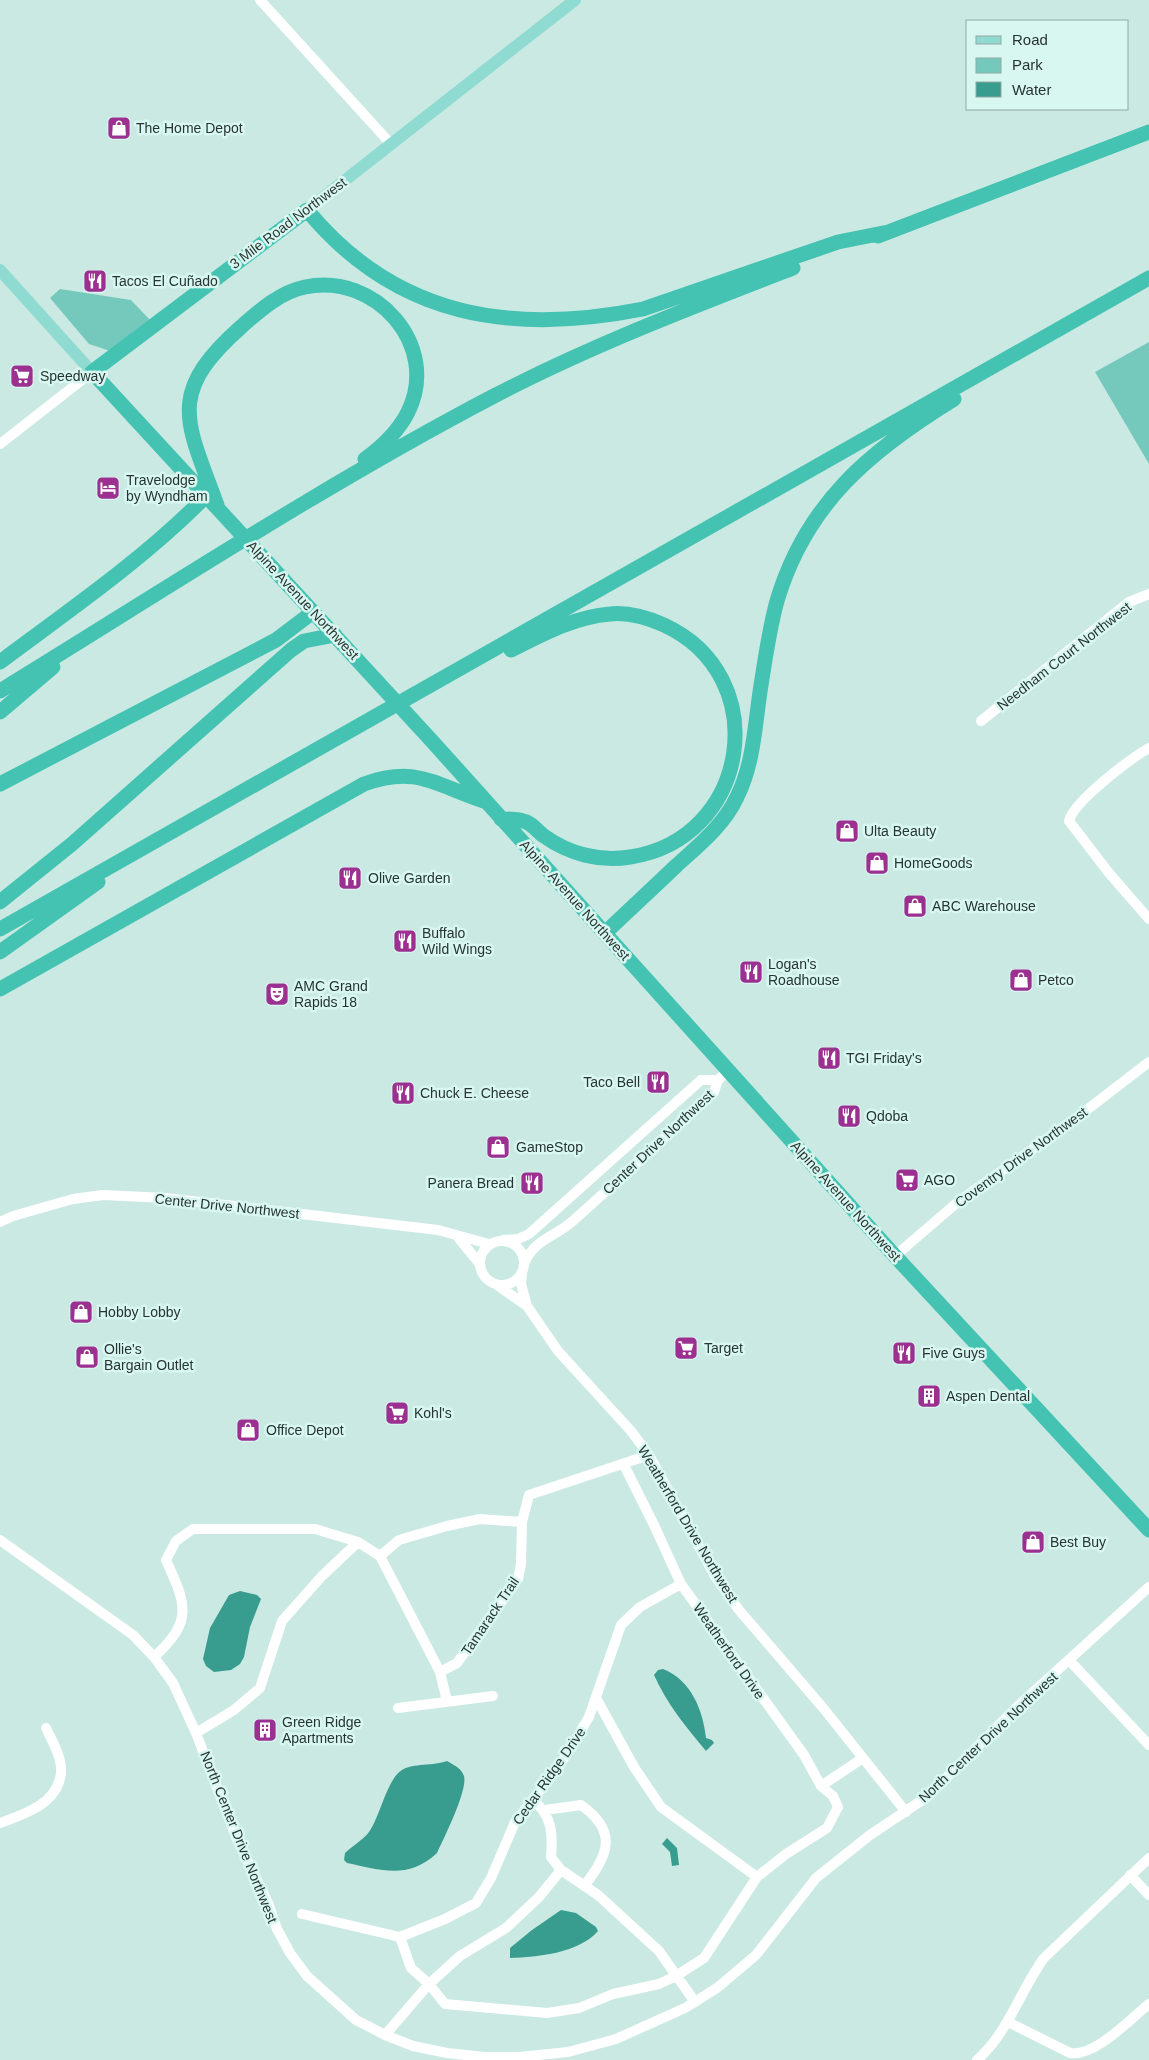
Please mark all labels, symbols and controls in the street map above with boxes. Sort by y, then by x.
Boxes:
legend [966,20,1129,110]
text: Road [1012,31,1048,48]
text: Park [1012,56,1043,73]
text: Water [1012,81,1051,98]
shop icon: The Home Depot [106,115,132,141]
place label: The Home Depot [136,120,243,136]
street label: 3 Mile Road Northwest [227,174,349,272]
restaurant icon: Tacos El Cuñado [82,268,108,294]
place label: Tacos El Cuñado [112,273,218,289]
supermarket icon: Speedway [9,363,35,389]
place label: Speedway [40,368,105,384]
place label: Travelodge by Wyndham [126,472,208,504]
hotel icon: Travelodge by Wyndham [95,475,121,501]
street label: Alpine Avenue Northwest [244,537,362,663]
street label: Needham Court Northwest [994,599,1134,713]
shop icon: Ulta Beauty [834,818,860,844]
place label: Ulta Beauty [864,823,936,839]
street label: Alpine Avenue Northwest [517,837,633,963]
shop icon: HomeGoods [864,850,890,876]
place label: HomeGoods [894,855,973,871]
restaurant icon: Olive Garden [337,865,363,891]
place label: Olive Garden [368,870,450,886]
shop icon: ABC Warehouse [902,893,928,919]
place label: ABC Warehouse [932,898,1036,914]
place label: Buffalo Wild Wings [422,925,492,957]
restaurant icon: Buffalo Wild Wings [392,928,418,954]
place label: Logan's Roadhouse [768,956,840,988]
restaurant icon: Logan's Roadhouse [738,959,764,985]
shop icon: Petco [1008,967,1034,993]
place label: Petco [1038,972,1074,988]
place label: AMC Grand Rapids 18 [294,978,368,1010]
theatre icon: AMC Grand Rapids 18 [264,981,290,1007]
restaurant icon: TGI Friday's [816,1045,842,1071]
place label: TGI Friday's [846,1050,922,1066]
restaurant icon: Taco Bell [645,1069,671,1095]
place label: Taco Bell [583,1074,640,1090]
restaurant icon: Chuck E. Cheese [390,1080,416,1106]
place label: Chuck E. Cheese [420,1085,529,1101]
street label: Center Drive Northwest [599,1086,717,1197]
restaurant icon: Qdoba [836,1103,862,1129]
street label: Coventry Drive Northwest [952,1104,1090,1210]
place label: Qdoba [866,1108,908,1124]
shop icon: GameStop [485,1134,511,1160]
street label: Alpine Avenue Northwest [788,1138,904,1264]
place label: GameStop [516,1139,583,1155]
supermarket icon: AGO [894,1167,920,1193]
restaurant icon: Panera Bread [519,1170,545,1196]
place label: AGO [924,1172,955,1188]
place label: Panera Bread [428,1175,514,1191]
street label: Center Drive Northwest [154,1190,300,1222]
shop icon: Hobby Lobby [68,1299,94,1325]
place label: Hobby Lobby [98,1304,181,1320]
supermarket icon: Target [673,1335,699,1361]
place label: Target [704,1340,743,1356]
restaurant icon: Five Guys [891,1340,917,1366]
place label: Ollie's Bargain Outlet [104,1341,194,1373]
shop icon: Ollie's Bargain Outlet [74,1344,100,1370]
place label: Five Guys [922,1345,985,1361]
building icon: Aspen Dental [916,1383,942,1409]
place label: Aspen Dental [946,1388,1030,1404]
supermarket icon: Kohl's [384,1400,410,1426]
place label: Kohl's [414,1405,452,1421]
shop icon: Office Depot [235,1417,261,1443]
place label: Office Depot [266,1422,344,1438]
street label: Weatherford Drive Northwest [635,1443,741,1605]
shop icon: Best Buy [1020,1529,1046,1555]
place label: Best Buy [1050,1534,1106,1550]
street label: Tamarack Trail [458,1574,522,1658]
street label: Weatherford Drive [690,1600,768,1702]
street label: North Center Drive Northwest [915,1668,1061,1805]
place label: Green Ridge Apartments [282,1714,362,1746]
building icon: Green Ridge Apartments [252,1717,278,1743]
street label: Cedar Ridge Drive [509,1724,589,1828]
street label: North Center Drive Northwest [197,1749,281,1925]

